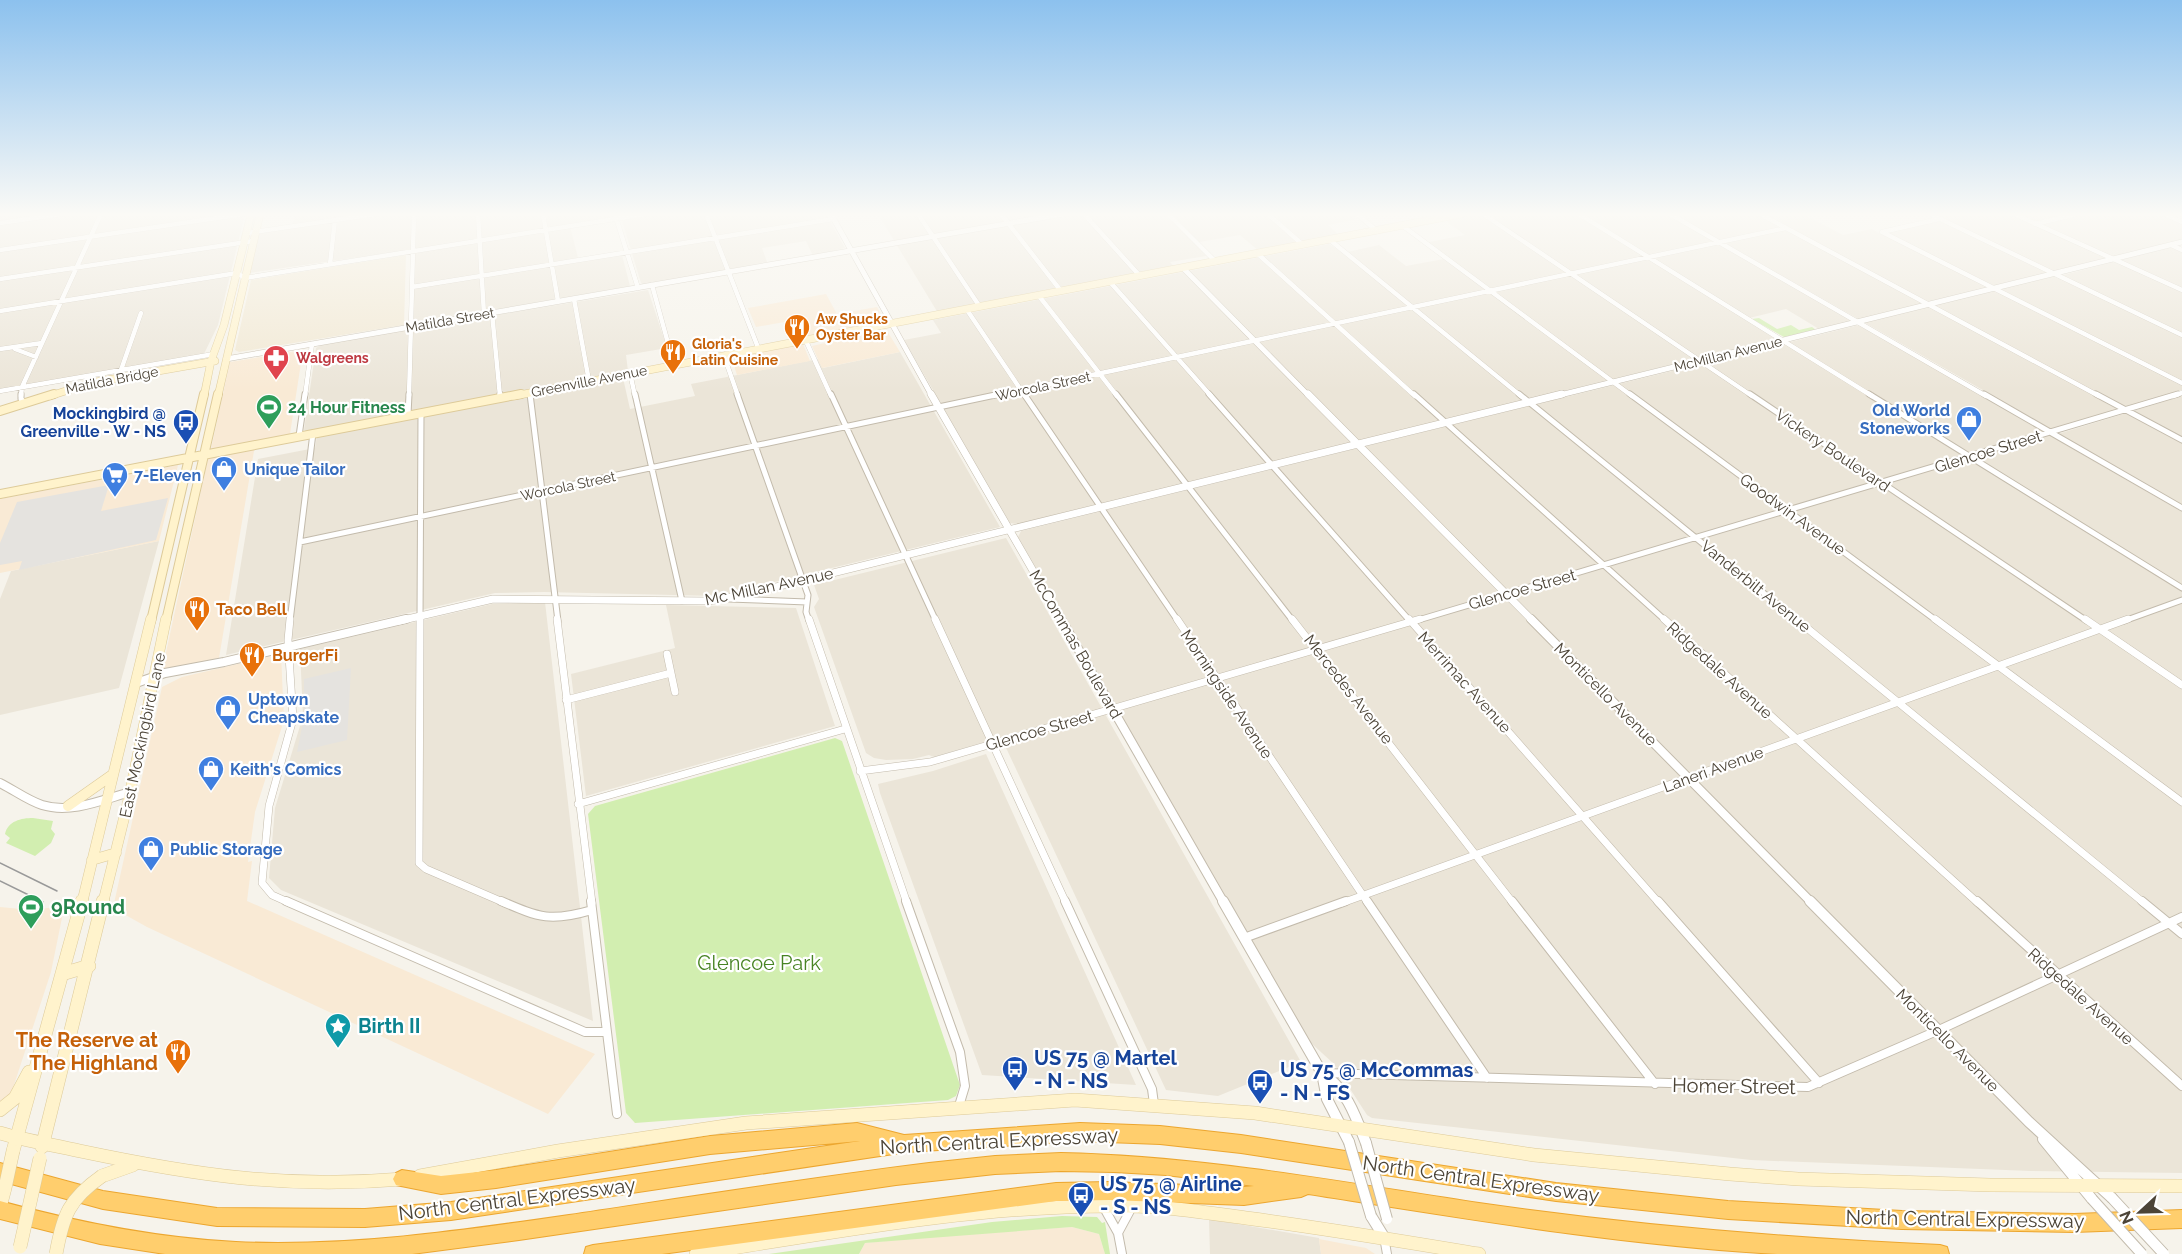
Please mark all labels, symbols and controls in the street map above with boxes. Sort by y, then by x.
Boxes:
street label: Matilda Street [404,304,496,336]
place label: Aw Shucks Oyster Bar [816,311,888,343]
restaurant icon: Aw Shucks Oyster Bar [782,312,812,350]
street label: McMillan Avenue [1672,333,1784,375]
place label: Gloria's Latin Cuisine [692,336,779,368]
restaurant icon: Gloria's Latin Cuisine [658,337,688,375]
pharmacy icon: Walgreens [261,343,291,381]
place label: Walgreens [296,350,369,366]
street label: Greenville Avenue [530,362,648,400]
street label: Matilda Bridge [64,363,160,397]
street label: Worcola Street [994,368,1092,404]
sports icon: 24 Hour Fitness [254,392,284,430]
place label: 24 Hour Fitness [288,398,406,417]
place label: Old World Stoneworks [1860,401,1950,438]
place label: Mockingbird @ Greenville - W - NS [21,404,166,441]
shop icon: Old World Stoneworks [1954,404,1984,442]
street label: Vickery Boulevard [1772,405,1894,496]
bus stop icon: Mockingbird @ Greenville - W - NS [171,407,201,445]
street label: Glencoe Street [1932,426,2044,477]
shop icon: Unique Tailor [209,454,239,492]
supermarket icon: 7-Eleven [100,460,130,498]
place label: Unique Tailor [244,460,345,479]
place label: 7-Eleven [134,466,201,485]
street label: Worcola Street [519,468,617,504]
street label: Goodwin Avenue [1736,470,1849,559]
street label: Vanderbilt Avenue [1697,536,1814,637]
street label: Mc Millan Avenue [703,564,835,609]
street label: Glencoe Street [1466,565,1579,614]
street label: McCommas Boulevard [1025,566,1126,722]
restaurant icon: Taco Bell [182,594,212,632]
place label: Taco Bell [216,600,288,619]
street label: Ridgedale Avenue [1663,618,1776,723]
street label: Morningside Avenue [1176,626,1277,762]
street label: Merrimac Avenue [1414,628,1515,737]
street label: Mercedes Avenue [1300,631,1397,748]
street label: Monticello Avenue [1550,639,1661,750]
restaurant icon: BurgerFi [237,640,267,678]
place label: BurgerFi [272,646,338,665]
street label: East Mockingbird Lane [116,651,169,820]
place label: Uptown Cheapskate [248,690,339,727]
shop icon: Uptown Cheapskate [213,693,243,731]
street label: Glencoe Street [983,706,1096,755]
street label: Laneri Avenue [1660,742,1766,796]
shop icon: Keith's Comics [196,754,226,792]
place label: Keith's Comics [230,760,341,779]
shop icon: Public Storage [136,834,166,872]
place label: Public Storage [170,840,283,859]
sports icon: 9Round [16,892,46,930]
place label: 9Round [51,895,125,919]
street label: Ridgedale Avenue [2024,944,2137,1049]
park label: Glencoe Park [697,951,821,975]
street label: Monticello Avenue [1892,985,2003,1096]
place icon: Birth II [323,1011,353,1049]
place label: Birth II [358,1014,420,1038]
place label: The Reserve at The Highland [16,1028,158,1075]
restaurant icon: The Reserve at The Highland [163,1037,193,1075]
place label: US 75 @ Martel - N - NS [1034,1046,1178,1093]
bus stop icon: US 75 @ Martel - N - NS [1000,1054,1030,1092]
place label: US 75 @ McCommas - N - FS [1280,1058,1473,1105]
bus stop icon: US 75 @ McCommas - N - FS [1245,1067,1275,1105]
street label: Homer Street [1672,1073,1796,1099]
street label: North Central Expressway [879,1123,1119,1159]
street label: North Central Expressway [1361,1151,1601,1208]
place label: US 75 @ Airline - S - NS [1100,1172,1242,1219]
street label: North Central Expressway [397,1173,637,1225]
bus stop icon: US 75 @ Airline - S - NS [1066,1180,1096,1218]
north arrow [2110,1182,2170,1242]
street label: North Central Expressway [1845,1205,2085,1233]
text: N [2115,1208,2138,1227]

